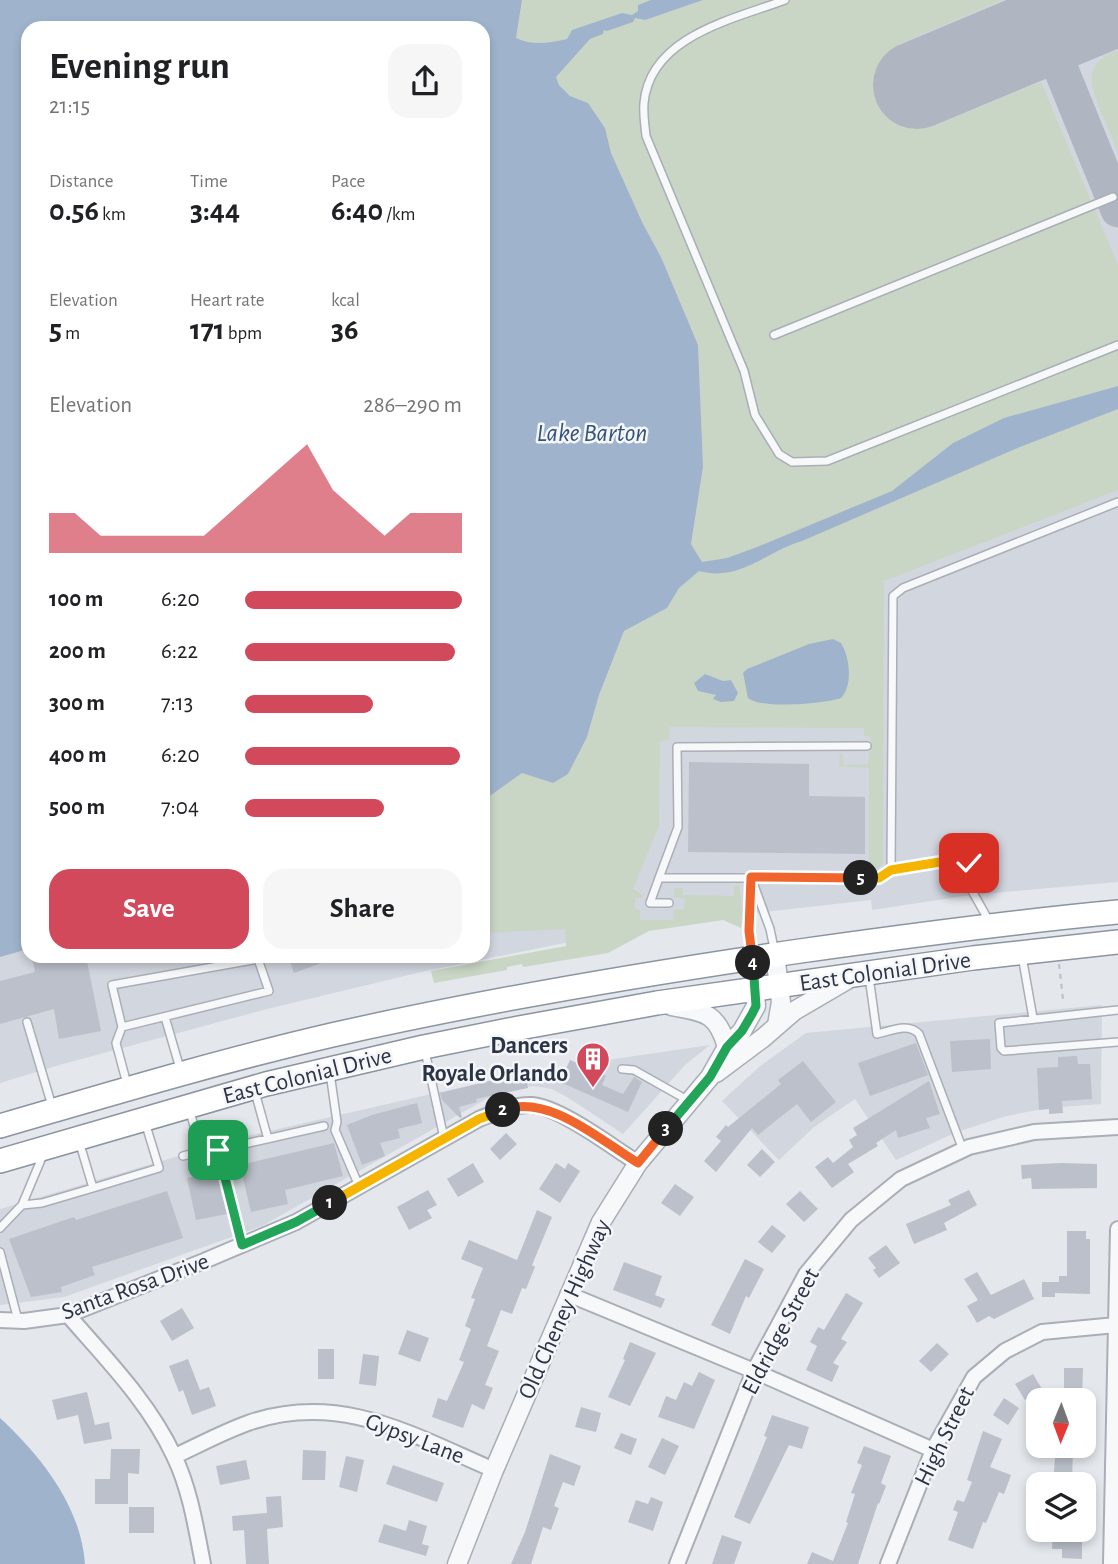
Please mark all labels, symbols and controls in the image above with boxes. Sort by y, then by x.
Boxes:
button: share [388,44,462,118]
text: Evening run [49,48,230,86]
text: 21:15 [49,95,90,118]
text: Distance [49,172,113,191]
text: Time [190,172,228,191]
text: Pace [331,172,365,191]
text: 0.56 [49,196,99,226]
text: 3:44 [190,196,240,226]
text: 6:40 [331,196,383,226]
text: km [99,205,126,224]
text: /km [383,205,416,224]
text: Elevation [49,291,118,310]
text: Heart rate [190,291,265,310]
text: kcal [331,291,360,310]
text: 5 [49,315,62,345]
text: 171 [190,315,225,345]
text: 36 [331,315,358,345]
text: m [62,324,80,343]
text: bpm [225,324,262,343]
text: Elevation [49,394,132,417]
text: 286–290 m [363,394,462,417]
water label: Lake Barton [537,420,647,446]
text: 100 m [49,588,103,611]
text: 6:20 [161,588,200,611]
text: 200 m [49,640,106,663]
text: 6:22 [161,640,198,663]
text: 300 m [49,692,105,715]
text: 7:13 [161,692,193,715]
text: 400 m [49,744,107,767]
text: 6:20 [161,744,200,767]
text: 500 m [49,796,105,819]
text: 7:04 [161,796,199,819]
pin [939,833,999,893]
icon: check [950,844,988,882]
pin: 5 [844,860,878,896]
text: 5 [856,868,865,887]
button: Save [49,869,249,949]
button: Share [263,869,462,949]
pin: 4 [736,946,770,981]
street label: East Colonial Drive [798,948,972,996]
text: 4 [748,953,757,972]
place label: Dancers Royale Orlando [421,1034,568,1086]
building icon: Dancers Royale Orlando [574,1040,612,1089]
street label: East Colonial Drive [220,1043,394,1109]
pin: 2 [486,1092,520,1128]
text: 2 [498,1100,507,1119]
pin: 3 [648,1112,684,1146]
text: 3 [661,1119,670,1138]
pin [188,1120,248,1180]
icon: arrive [199,1131,237,1169]
pin: 1 [312,1186,348,1220]
text: 1 [326,1193,333,1212]
street label: Old Cheney Highway [514,1216,615,1403]
street label: Santa Rosa Drive [58,1249,212,1325]
street label: Eldridge Street [738,1264,824,1399]
street label: High Street [911,1383,979,1490]
north arrow [1026,1388,1096,1458]
map controls [1026,1388,1096,1542]
street label: Gypsy Lane [362,1409,467,1469]
button: layers [1026,1472,1096,1542]

